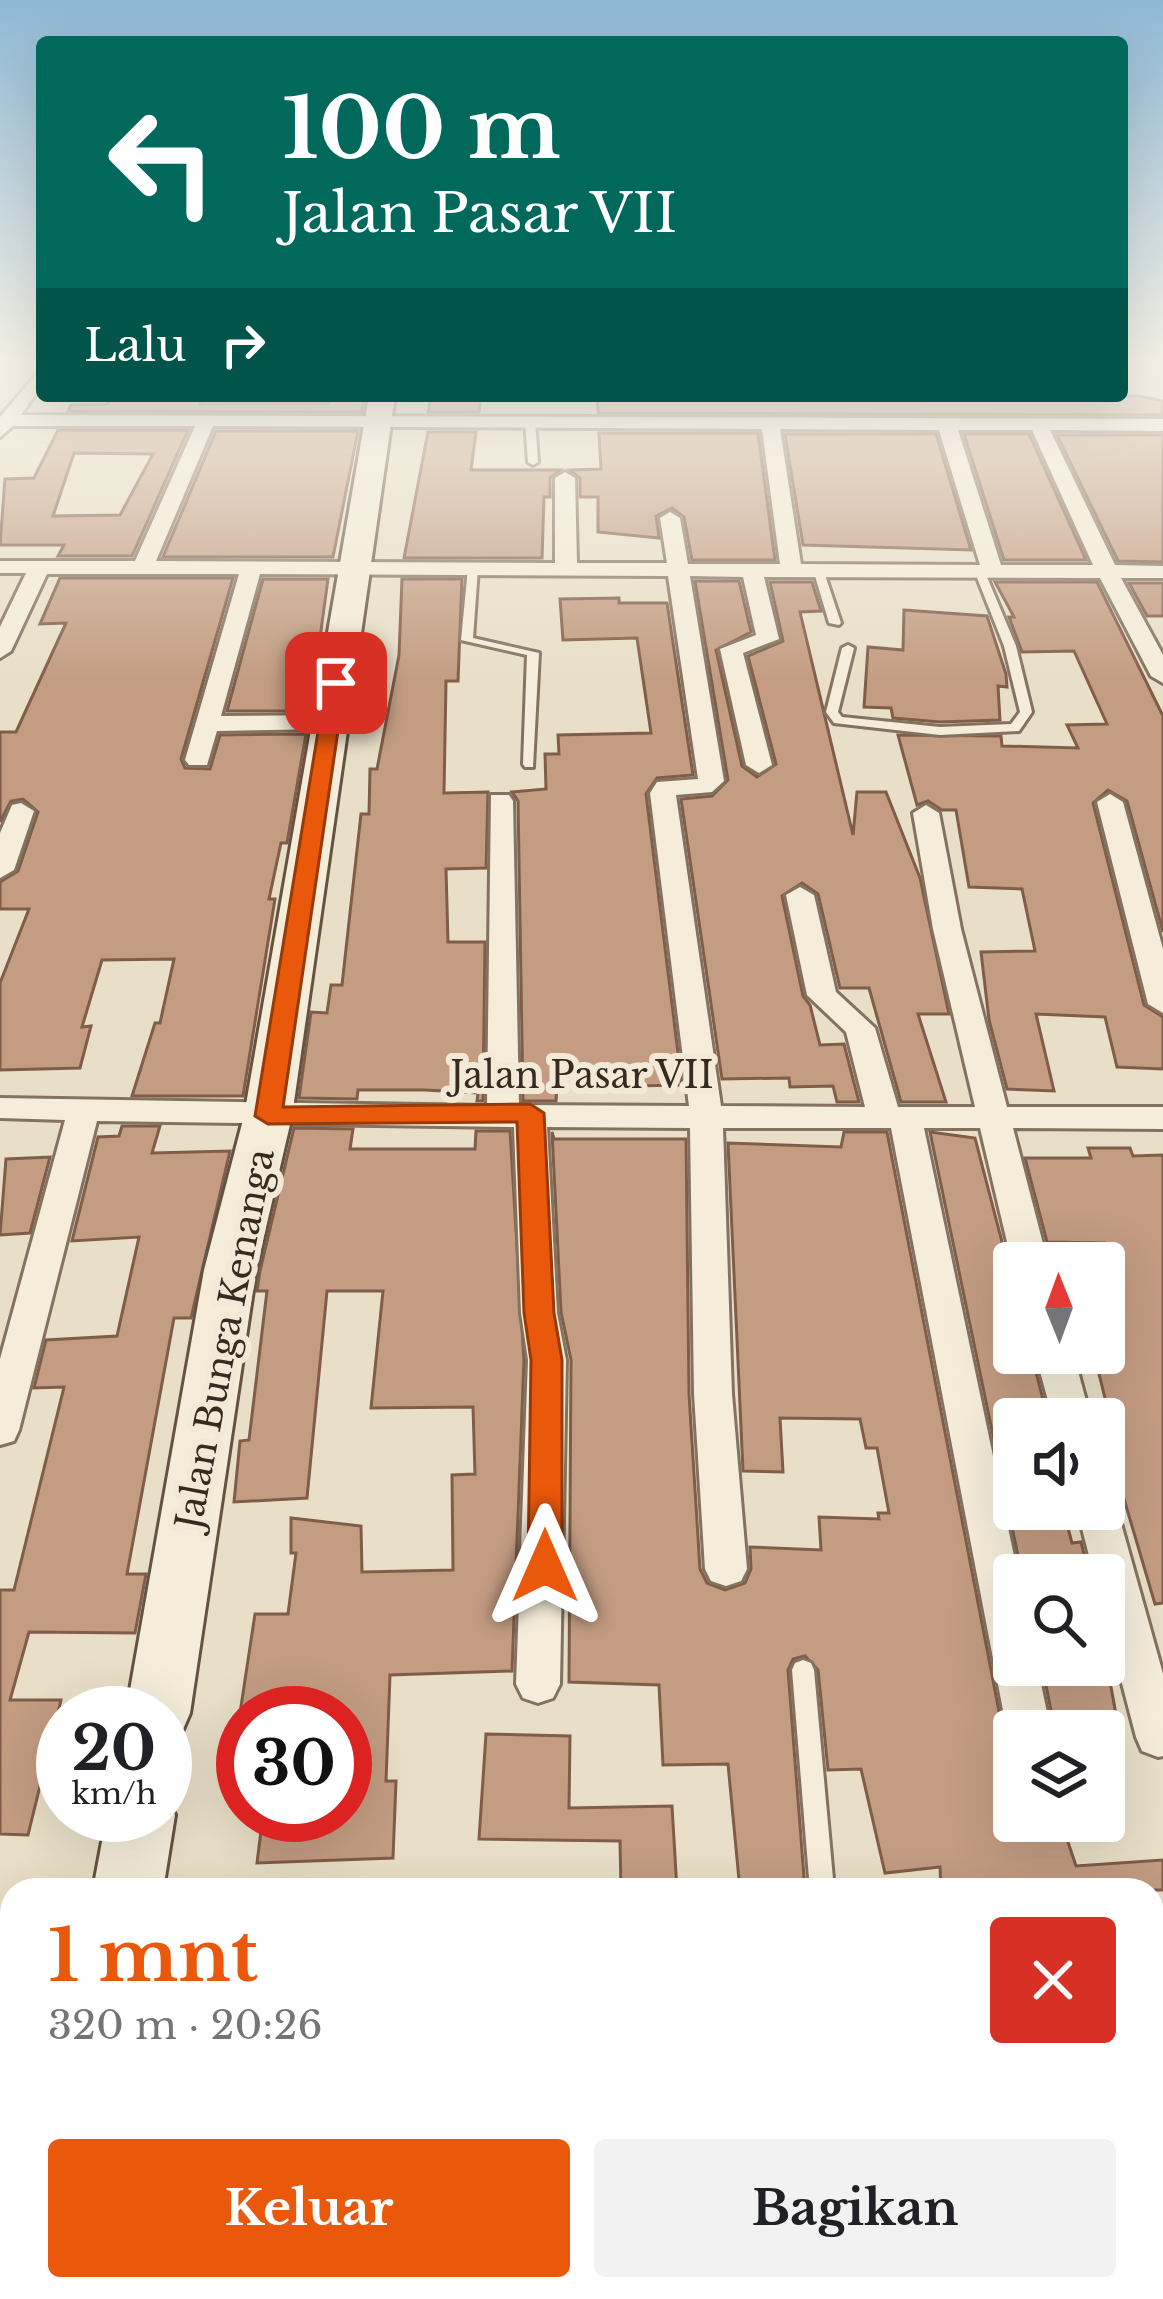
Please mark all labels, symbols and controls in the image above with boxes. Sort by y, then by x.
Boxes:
text: 100 m [282,77,561,181]
icon: left [84,84,240,240]
text: Jalan Pasar VII [282,180,677,247]
icon: right [210,312,276,378]
text: Lalu [84,317,186,373]
pin [285,632,387,734]
icon: arrive [303,650,369,716]
street label: Jalan Pasar VII [446,1053,714,1098]
street label: Jalan Bunga Kenanga [165,1145,284,1537]
north arrow [993,1242,1125,1374]
map controls [993,1242,1125,1842]
button: sound [993,1398,1125,1530]
position arrow [482,1503,608,1629]
button: search [993,1554,1125,1686]
speed limit sign: 30 [216,1686,372,1842]
button: layers [993,1710,1125,1842]
text: 20 [72,1712,156,1786]
text: km/h [71,1775,157,1812]
text: 1 mnt [48,1911,258,2000]
button: close [990,1917,1116,2043]
text: 320 m · 20:26 [48,2001,323,2050]
button: Keluar [48,2139,570,2277]
button: Bagikan [594,2139,1116,2277]

